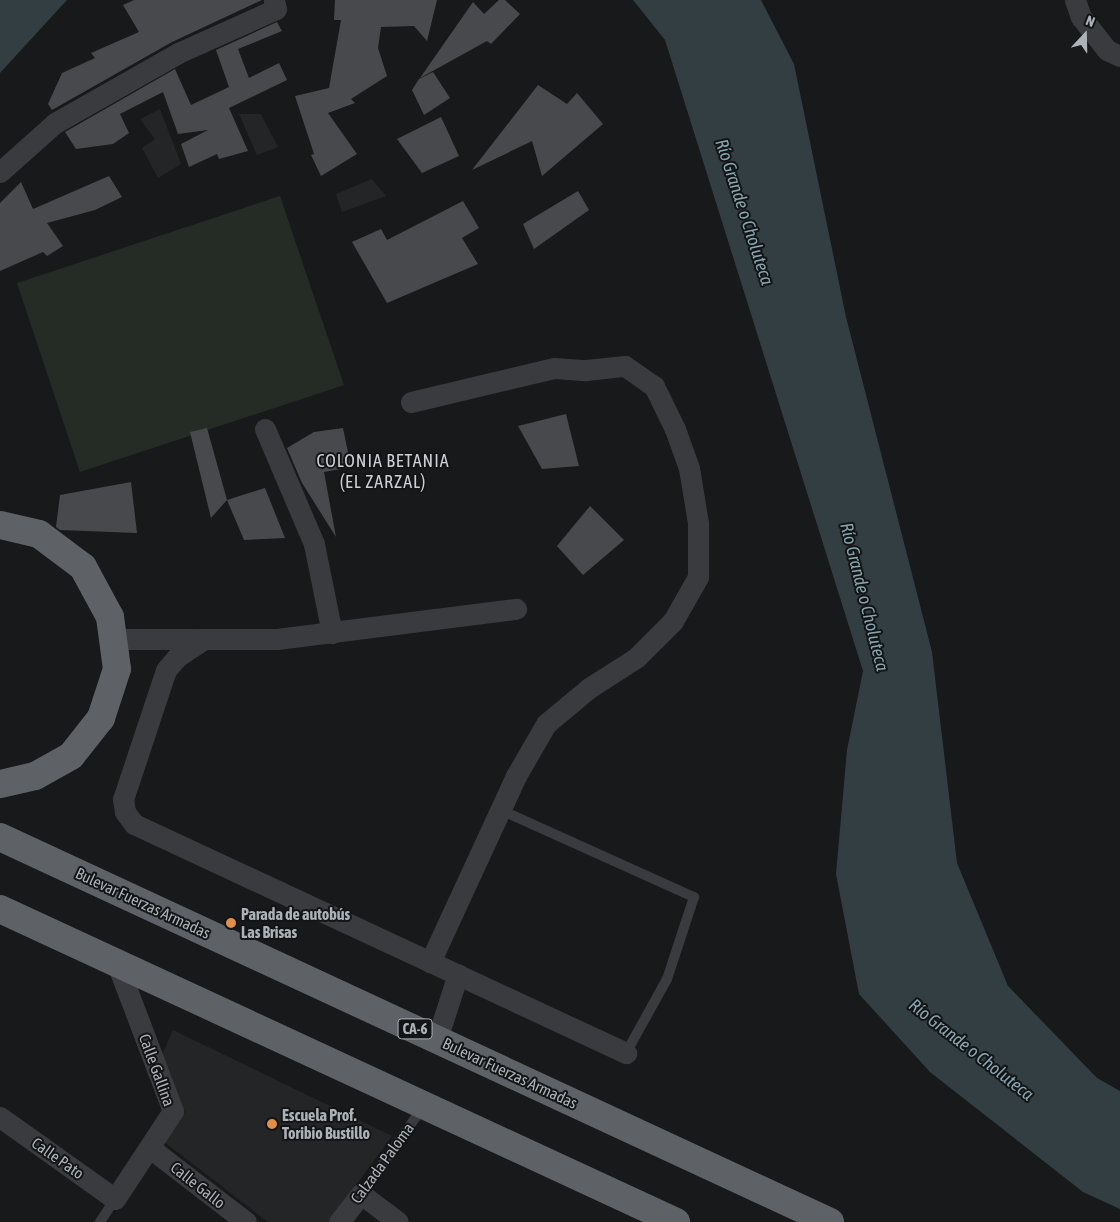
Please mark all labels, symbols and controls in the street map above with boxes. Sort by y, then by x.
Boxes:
north arrow [1060,10,1110,60]
text: N [1084,12,1097,30]
water label: Río Grande o Choluteca [710,136,778,288]
district label: COLONIA BETANIA (EL ZARZAL) [315,451,451,494]
water label: Río Grande o Choluteca [835,521,893,673]
street label: Bulevar Fuerzas Armadas [73,863,213,943]
place label: Parada de autobús Las Brisas [241,904,350,942]
marker: Parada de autobús Las Brisas [225,917,237,929]
water label: Río Grande o Choluteca [904,995,1038,1105]
road number: CA-6 [398,1016,432,1042]
street label: Calle Gallina [135,1031,179,1109]
street label: Bulevar Fuerzas Armadas [440,1033,580,1113]
place label: Escuela Prof. Toribio Bustillo [282,1105,370,1143]
marker: Escuela Prof. Toribio Bustillo [266,1118,278,1130]
street label: Calzada Paloma [346,1119,418,1207]
street label: Calle Pato [28,1133,88,1183]
street label: Calle Gallo [167,1158,229,1212]

